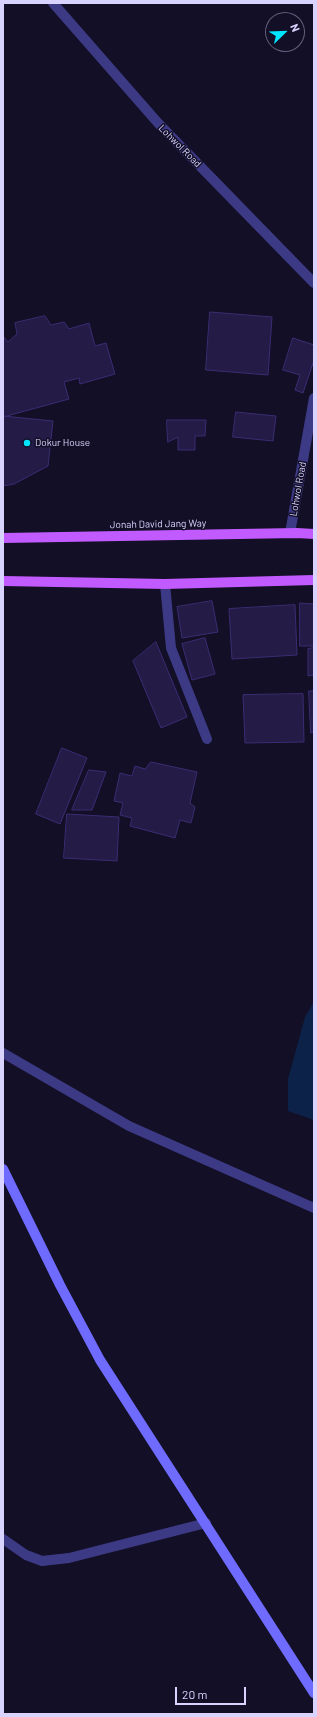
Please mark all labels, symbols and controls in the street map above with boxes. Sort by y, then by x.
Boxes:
north arrow [265,12,305,52]
text: N [288,22,303,33]
street label: Lohwol Road [156,122,204,170]
place label: Dokur House [35,437,90,449]
marker: Dokur House [22,438,32,448]
street label: Lohwol Road [287,461,309,517]
street label: Jonah David Jang Way [110,517,206,531]
scale bar [177,1679,248,1705]
text: 20 m [182,1687,208,1701]

